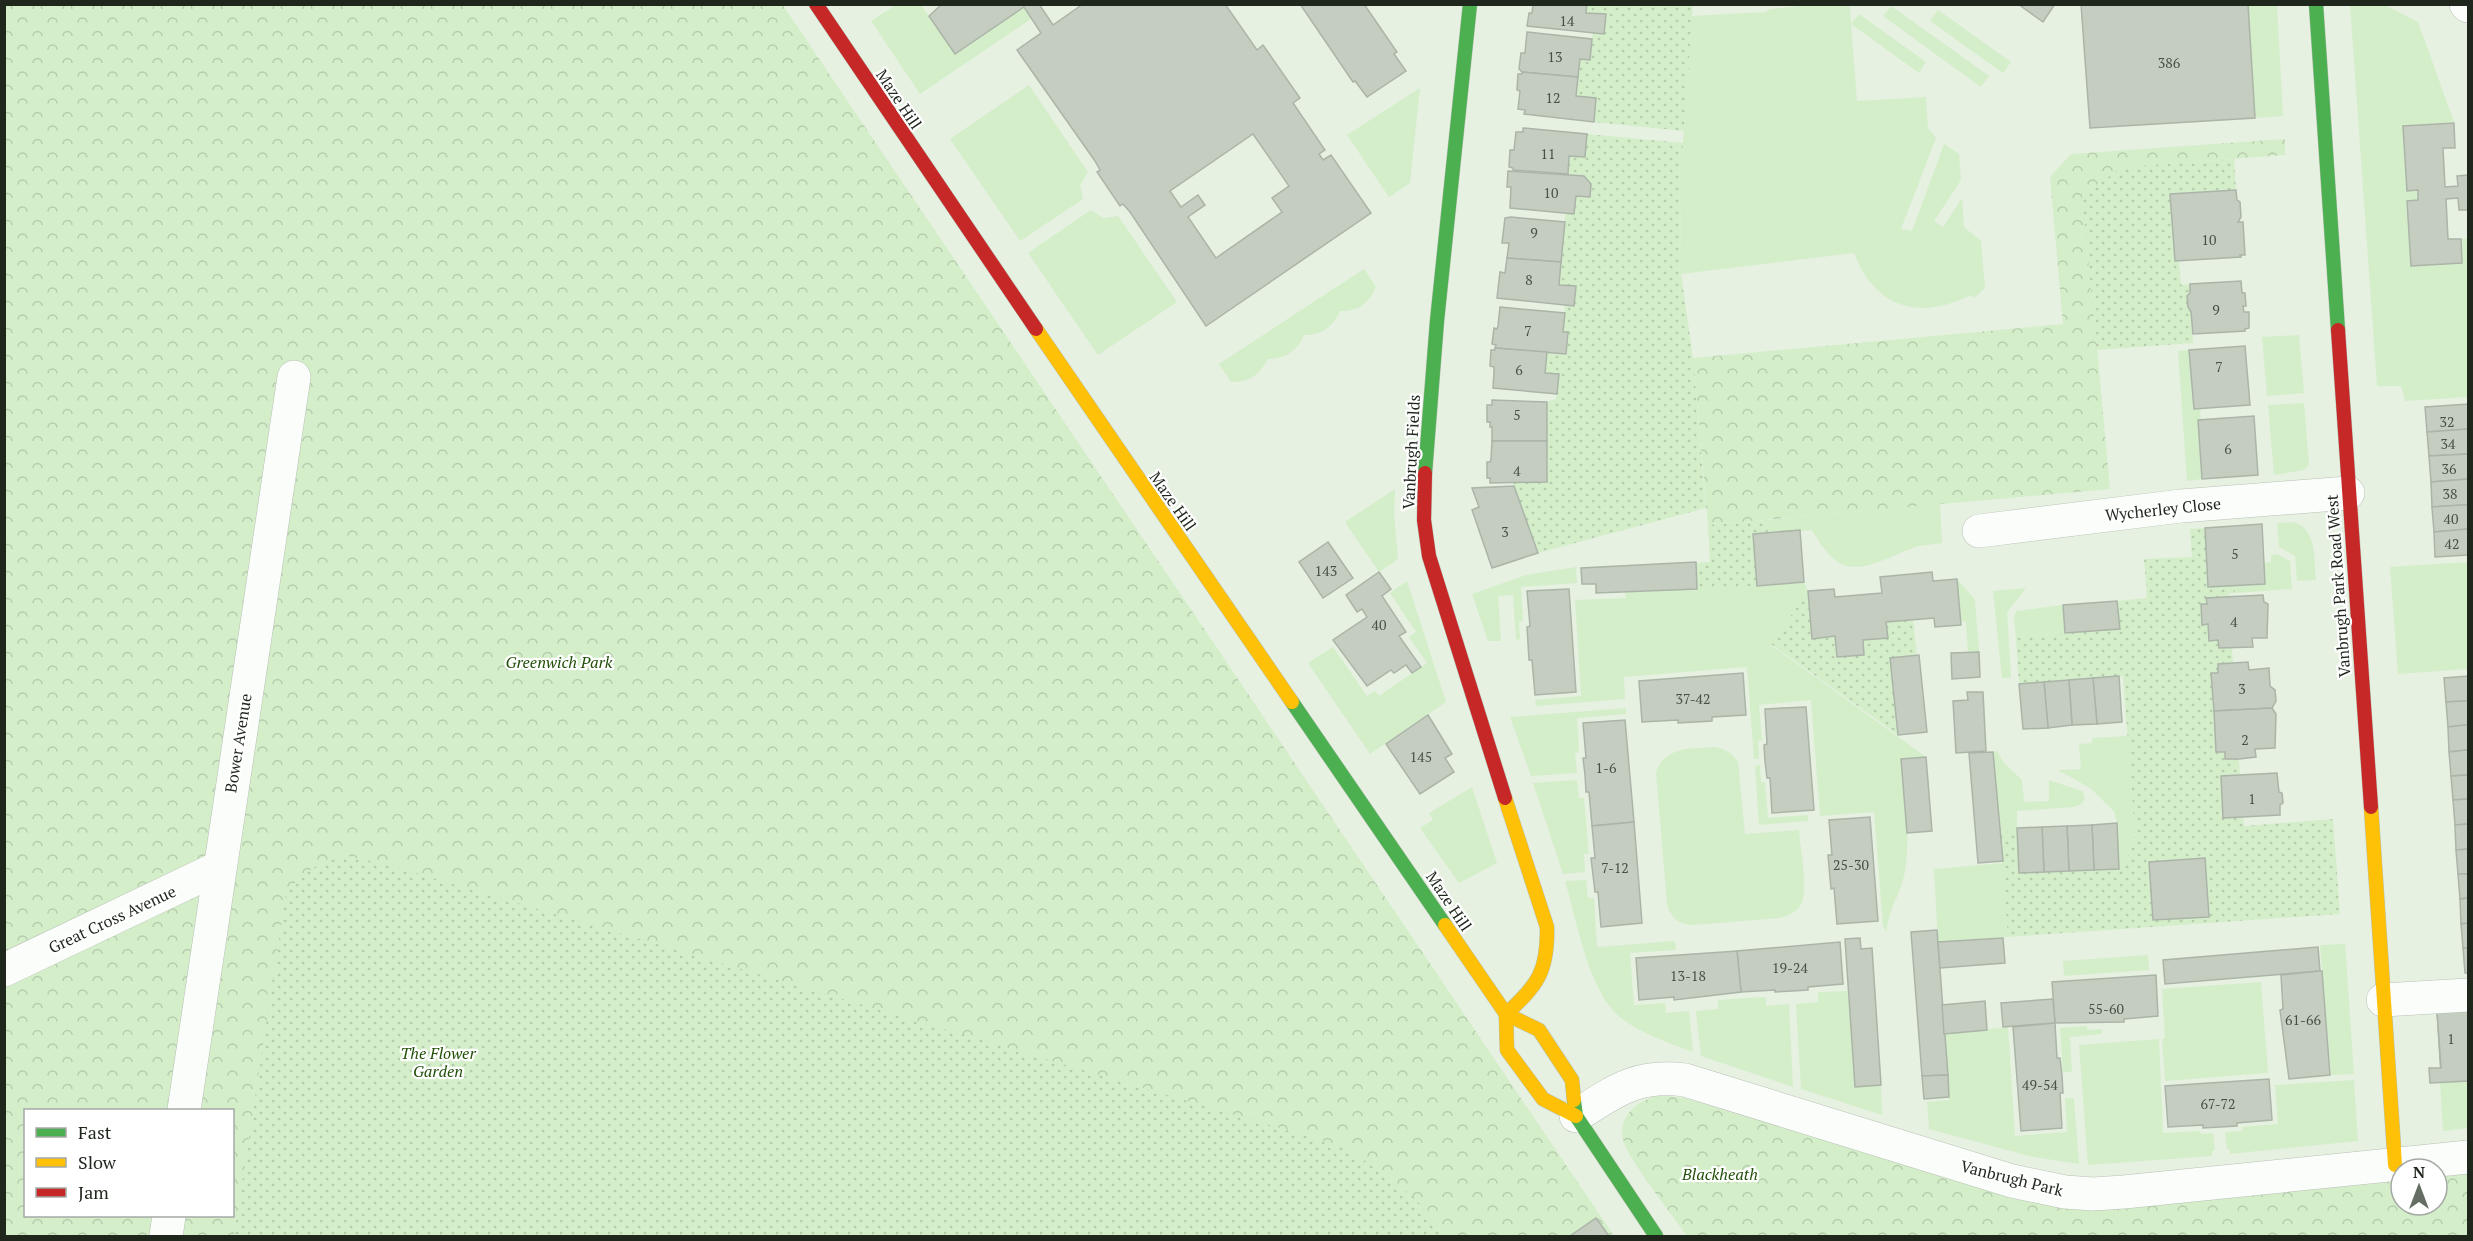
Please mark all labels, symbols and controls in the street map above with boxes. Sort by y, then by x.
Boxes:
house number: 14 [1560,11,1575,30]
house number: 13 [1548,47,1562,66]
house number: 386 [2158,53,2181,72]
street label: Maze Hill [871,65,927,133]
house number: 12 [1546,88,1560,107]
house number: 11 [1541,144,1555,163]
house number: 10 [1544,183,1558,202]
house number: 9 [1530,223,1538,242]
house number: 10 [2202,230,2216,249]
house number: 8 [1525,270,1533,289]
house number: 9 [2212,300,2220,319]
house number: 7 [1524,321,1532,340]
house number: 7 [2215,357,2223,376]
house number: 6 [1515,360,1523,379]
street label: Vanbrugh Fields [1397,394,1425,510]
house number: 5 [1513,405,1521,424]
house number: 32 [2440,412,2454,431]
house number: 34 [2441,434,2456,453]
house number: 6 [2224,439,2232,458]
house number: 36 [2442,459,2457,478]
house number: 4 [1513,461,1521,480]
street label: Maze Hill [1145,467,1202,535]
house number: 38 [2443,484,2457,503]
street label: Wycherley Close [2104,492,2222,526]
street label: Vanbrugh Park Road West [2321,494,2355,678]
house number: 40 [2444,509,2458,528]
house number: 3 [1501,522,1509,541]
house number: 42 [2445,534,2459,553]
house number: 5 [2231,544,2239,563]
house number: 143 [1315,561,1337,580]
house number: 4 [2230,612,2238,631]
house number: 40 [1372,615,1386,634]
park label: Greenwich Park [506,651,613,673]
house number: 3 [2238,679,2246,698]
house number: 37-42 [1675,689,1711,708]
street label: Bower Avenue [219,692,257,794]
house number: 2 [2241,730,2249,749]
house number: 145 [1410,747,1432,766]
house number: 1-6 [1596,758,1617,777]
house number: 1 [2248,789,2256,808]
house number: 25-30 [1833,855,1869,874]
house number: 7-12 [1601,858,1629,877]
street label: Maze Hill [1421,867,1477,935]
street label: Great Cross Avenue [45,880,179,958]
house number: 19-24 [1772,958,1808,977]
house number: 13-18 [1670,966,1706,985]
house number: 55-60 [2088,999,2124,1018]
house number: 61-66 [2285,1010,2321,1029]
house number: 1 [2447,1029,2455,1048]
park label: The Flower Garden [400,1042,476,1082]
house number: 49-54 [2022,1075,2058,1094]
house number: 67-72 [2200,1094,2236,1113]
legend [24,1109,234,1217]
text: Fast [78,1120,112,1144]
text: Slow [78,1150,117,1174]
street label: Vanbrugh Park [1958,1155,2066,1202]
north arrow [2389,1157,2449,1217]
text: N [2413,1161,2425,1183]
park label: Blackheath [1681,1163,1758,1185]
text: Jam [78,1180,109,1204]

